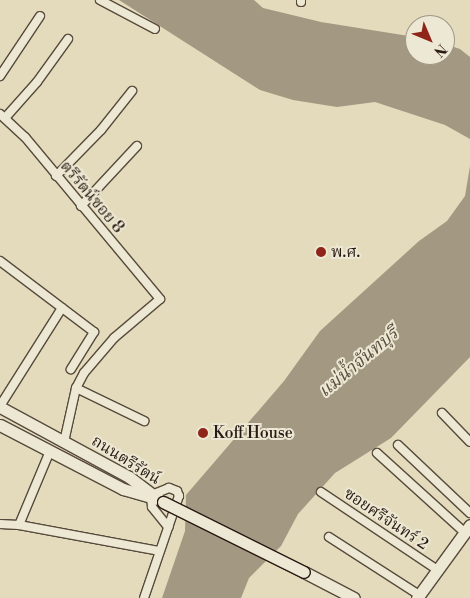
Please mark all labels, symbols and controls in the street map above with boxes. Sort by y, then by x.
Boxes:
north arrow [405,15,455,65]
text: N [430,40,450,60]
street label: ตรีรัตน์ซอย 8 [56,157,128,237]
place label: พ.ศ. [331,242,360,262]
marker: พ.ศ. [315,246,327,258]
water label: แม่น้ำจันทบุรี [315,323,403,403]
place label: Koff House [213,423,293,443]
marker: Koff House [197,427,209,439]
street label: ถนนตรีรัตน์ [88,431,164,489]
street label: ซอยศรีจันทร์ 2 [340,484,432,554]

